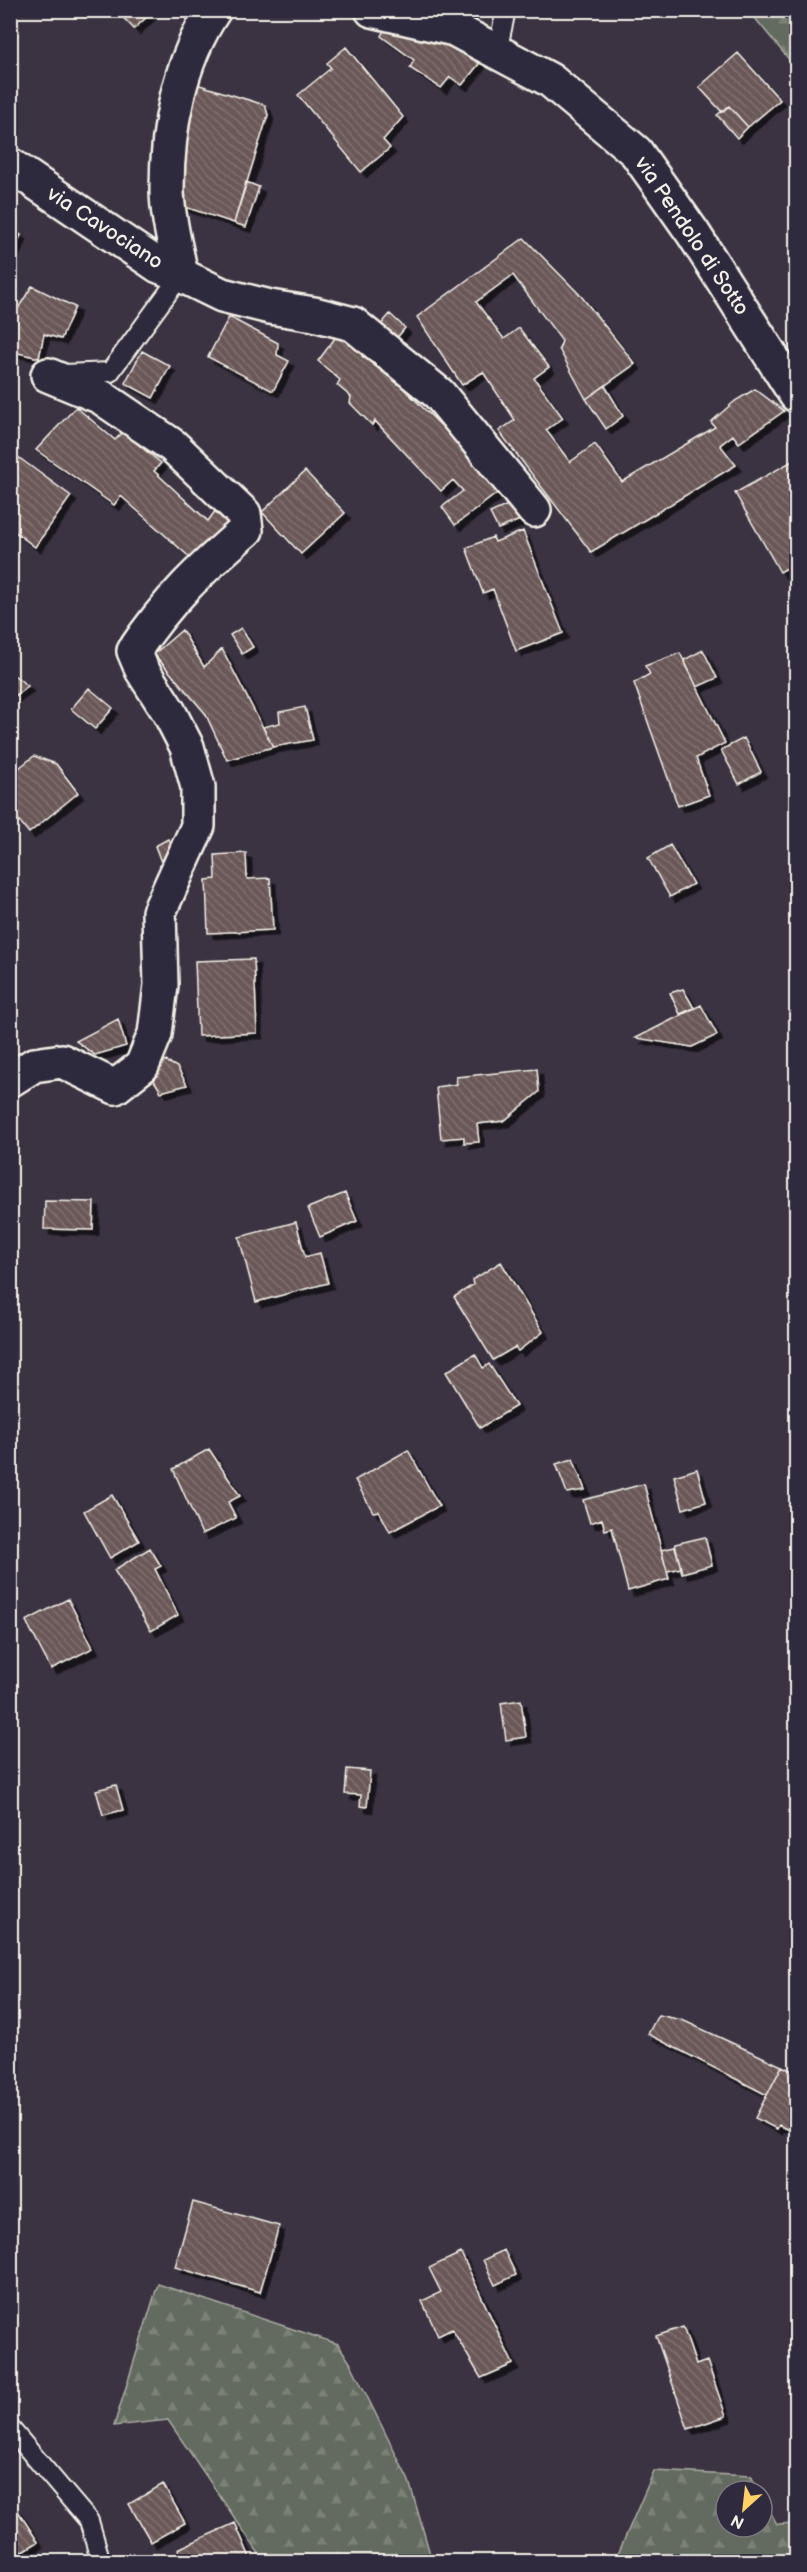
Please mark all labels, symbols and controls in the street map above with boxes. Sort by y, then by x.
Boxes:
street label: via Pendolo di Sotto [629,151,754,320]
street label: via Cavociano [42,181,168,275]
north arrow [714,2479,774,2539]
text: N [728,2510,748,2532]

